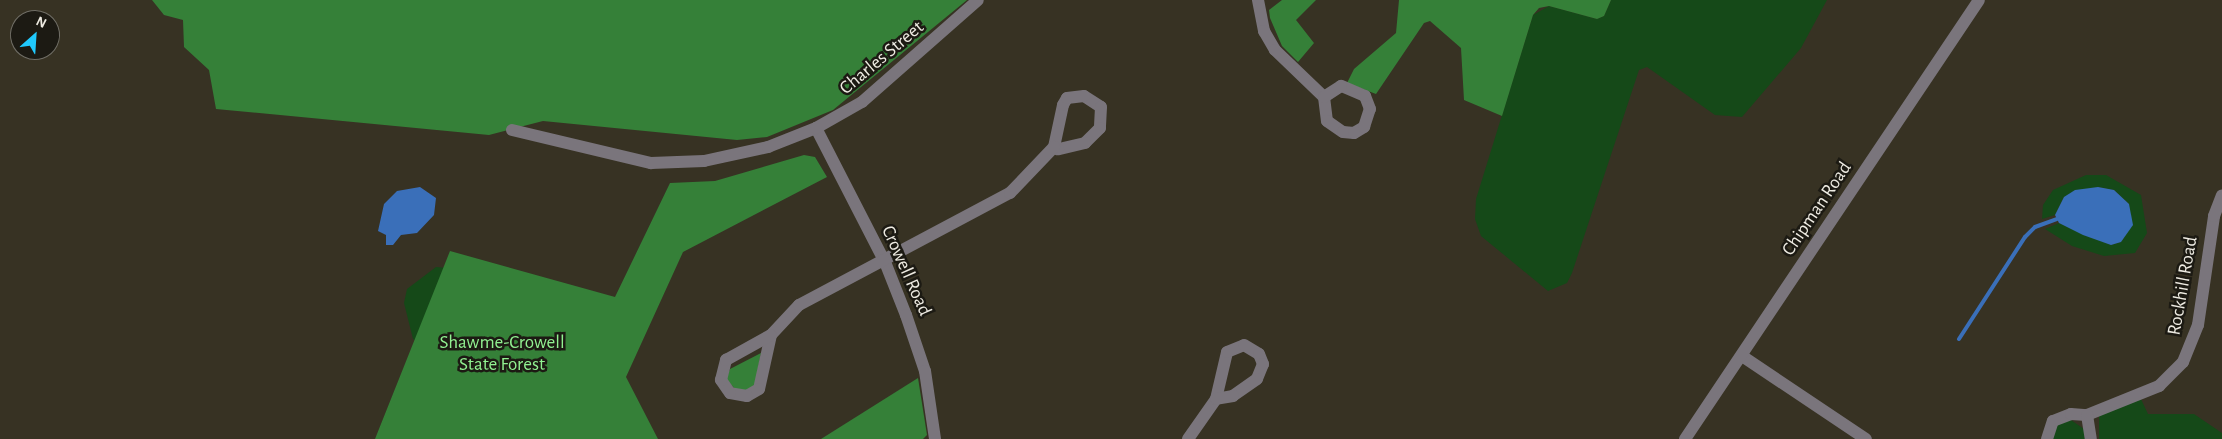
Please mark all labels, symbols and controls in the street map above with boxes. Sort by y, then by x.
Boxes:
north arrow [10,10,60,60]
text: N [34,14,49,31]
street label: Charles Street [835,16,929,100]
street label: Chipman Road [1777,158,1857,260]
street label: Crowell Road [876,222,936,320]
street label: Rockhill Road [2163,235,2203,337]
park label: Shawme-Crowell State Forest [439,332,565,376]

